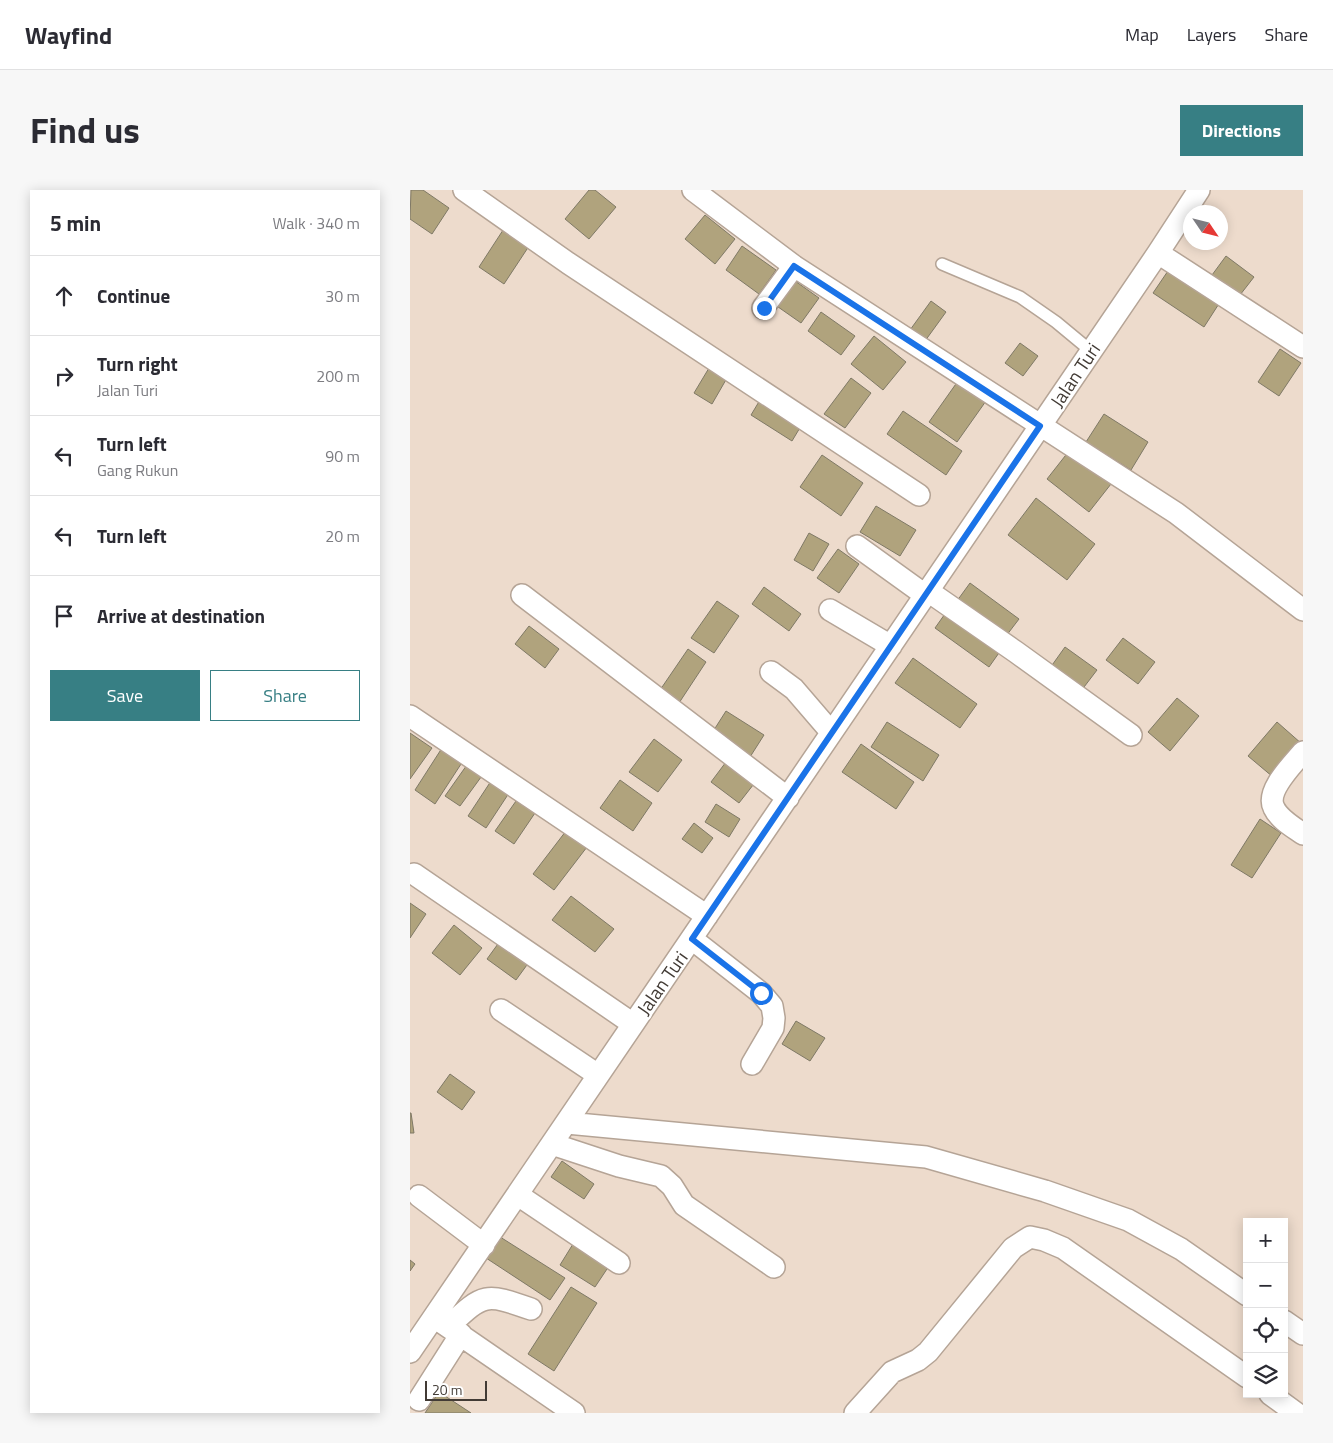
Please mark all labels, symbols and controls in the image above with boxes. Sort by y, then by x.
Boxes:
text: Wayfind [25,17,112,53]
text: Map [1125,21,1159,48]
text: Layers [1187,21,1236,48]
text: Share [1264,21,1308,48]
text: Find us [30,103,140,157]
button: Directions [1180,105,1303,156]
north arrow [1183,205,1228,250]
text: 5 min [50,207,101,239]
text: Walk · 340 m [272,211,360,235]
text: Continue [97,281,170,310]
icon: ahead [50,282,78,310]
text: 30 m [325,284,360,308]
route end [753,297,776,320]
street label: Jalan Turi [1042,337,1107,413]
text: Turn right [97,349,178,378]
icon: right [50,362,78,390]
text: 200 m [316,364,360,388]
text: Jalan Turi [97,378,158,402]
text: Turn left [97,429,167,458]
icon: left [50,442,78,470]
text: 90 m [325,444,360,468]
text: Gang Rukun [97,458,178,482]
text: Turn left [97,521,167,550]
icon: left [50,522,78,550]
text: 20 m [325,524,360,548]
text: Arrive at destination [97,601,265,630]
icon: arrive [50,602,78,630]
button: Save [50,670,200,721]
button: Share [210,670,360,721]
street label: Jalan Turi [629,945,694,1021]
route start [750,982,773,1005]
map controls [1243,1218,1288,1398]
button: + [1243,1218,1288,1263]
button: − [1243,1263,1288,1308]
button: locate [1243,1308,1288,1353]
button: layers [1243,1353,1288,1398]
scale bar [425,1378,488,1401]
text: 20 m [432,1379,462,1400]

